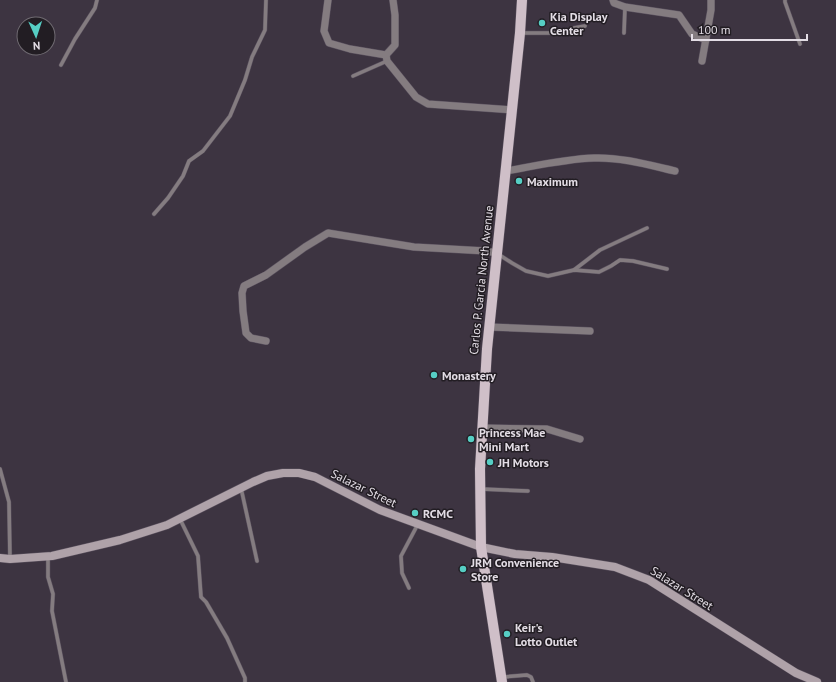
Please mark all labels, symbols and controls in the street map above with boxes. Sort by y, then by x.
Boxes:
place label: Kia Display Center [550,9,608,38]
north arrow [16,16,56,56]
scale bar [692,16,807,42]
marker: Kia Display Center [537,18,547,28]
text: 100 m [698,22,731,37]
text: N [33,39,41,53]
place label: Maximum [527,174,578,189]
marker: Maximum [514,176,524,186]
street label: Carlos P. Garcia North Avenue [466,205,496,355]
place label: Monastery [442,368,496,383]
marker: Monastery [429,370,439,380]
place label: Princess Mae Mini Mart [479,425,545,454]
marker: Princess Mae Mini Mart [466,434,476,444]
place label: JH Motors [497,455,549,470]
marker: JH Motors [485,457,495,467]
street label: Salazar Street [329,466,399,510]
place label: RCMC [423,506,453,521]
marker: RCMC [410,508,420,518]
place label: JRM Convenience Store [470,555,559,584]
street label: Salazar Street [648,563,716,613]
marker: JRM Convenience Store [458,564,468,574]
place label: Keir's Lotto Outlet [515,620,578,649]
marker: Keir's Lotto Outlet [502,629,512,639]

